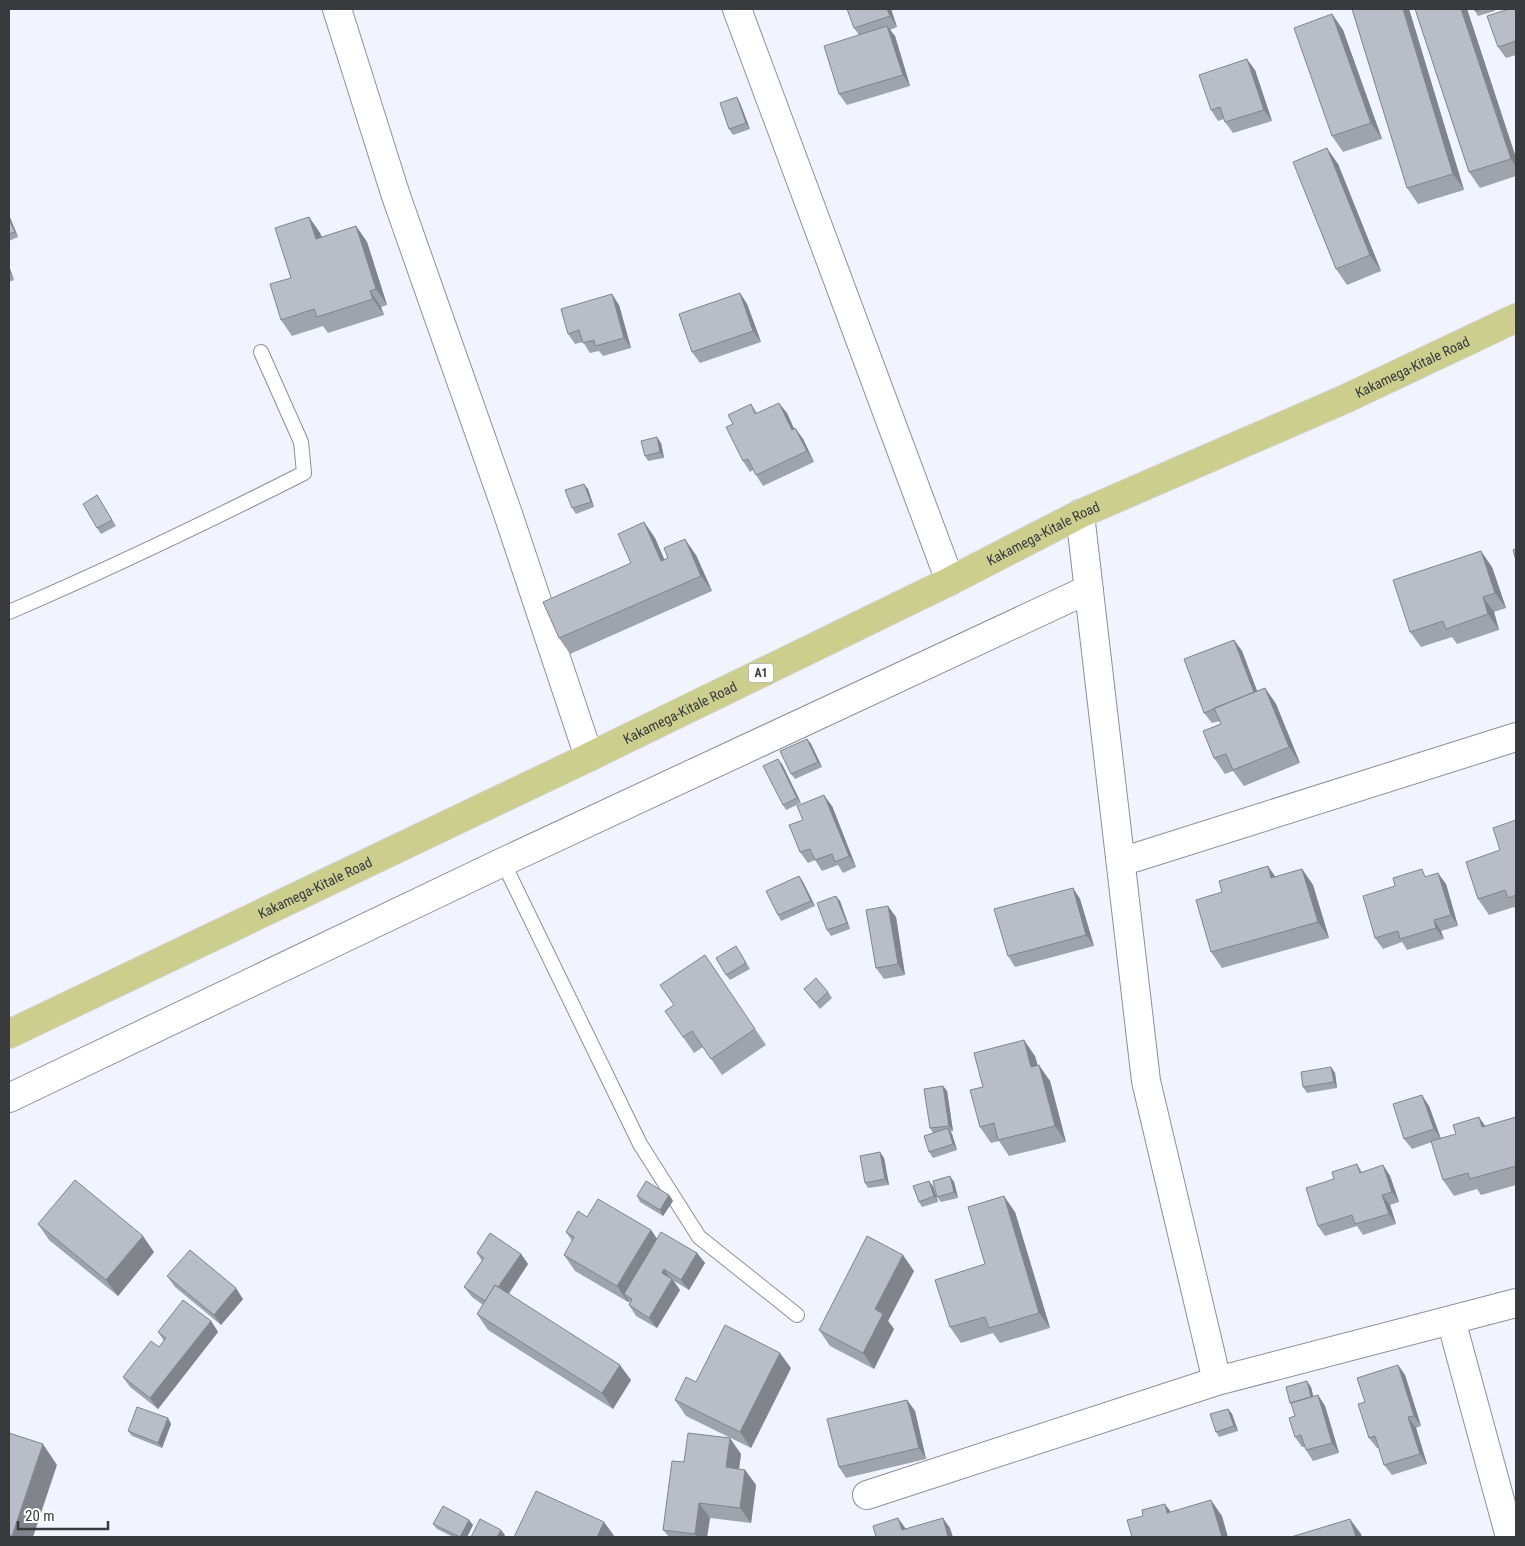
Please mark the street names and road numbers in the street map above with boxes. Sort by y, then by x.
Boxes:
street label: Kakamega-Kitale Road [1353,333,1472,401]
street label: Kakamega-Kitale Road [984,498,1102,569]
road number: A1 [748,664,774,682]
street label: Kakamega-Kitale Road [621,678,739,747]
street label: Kakamega-Kitale Road [255,854,375,922]

